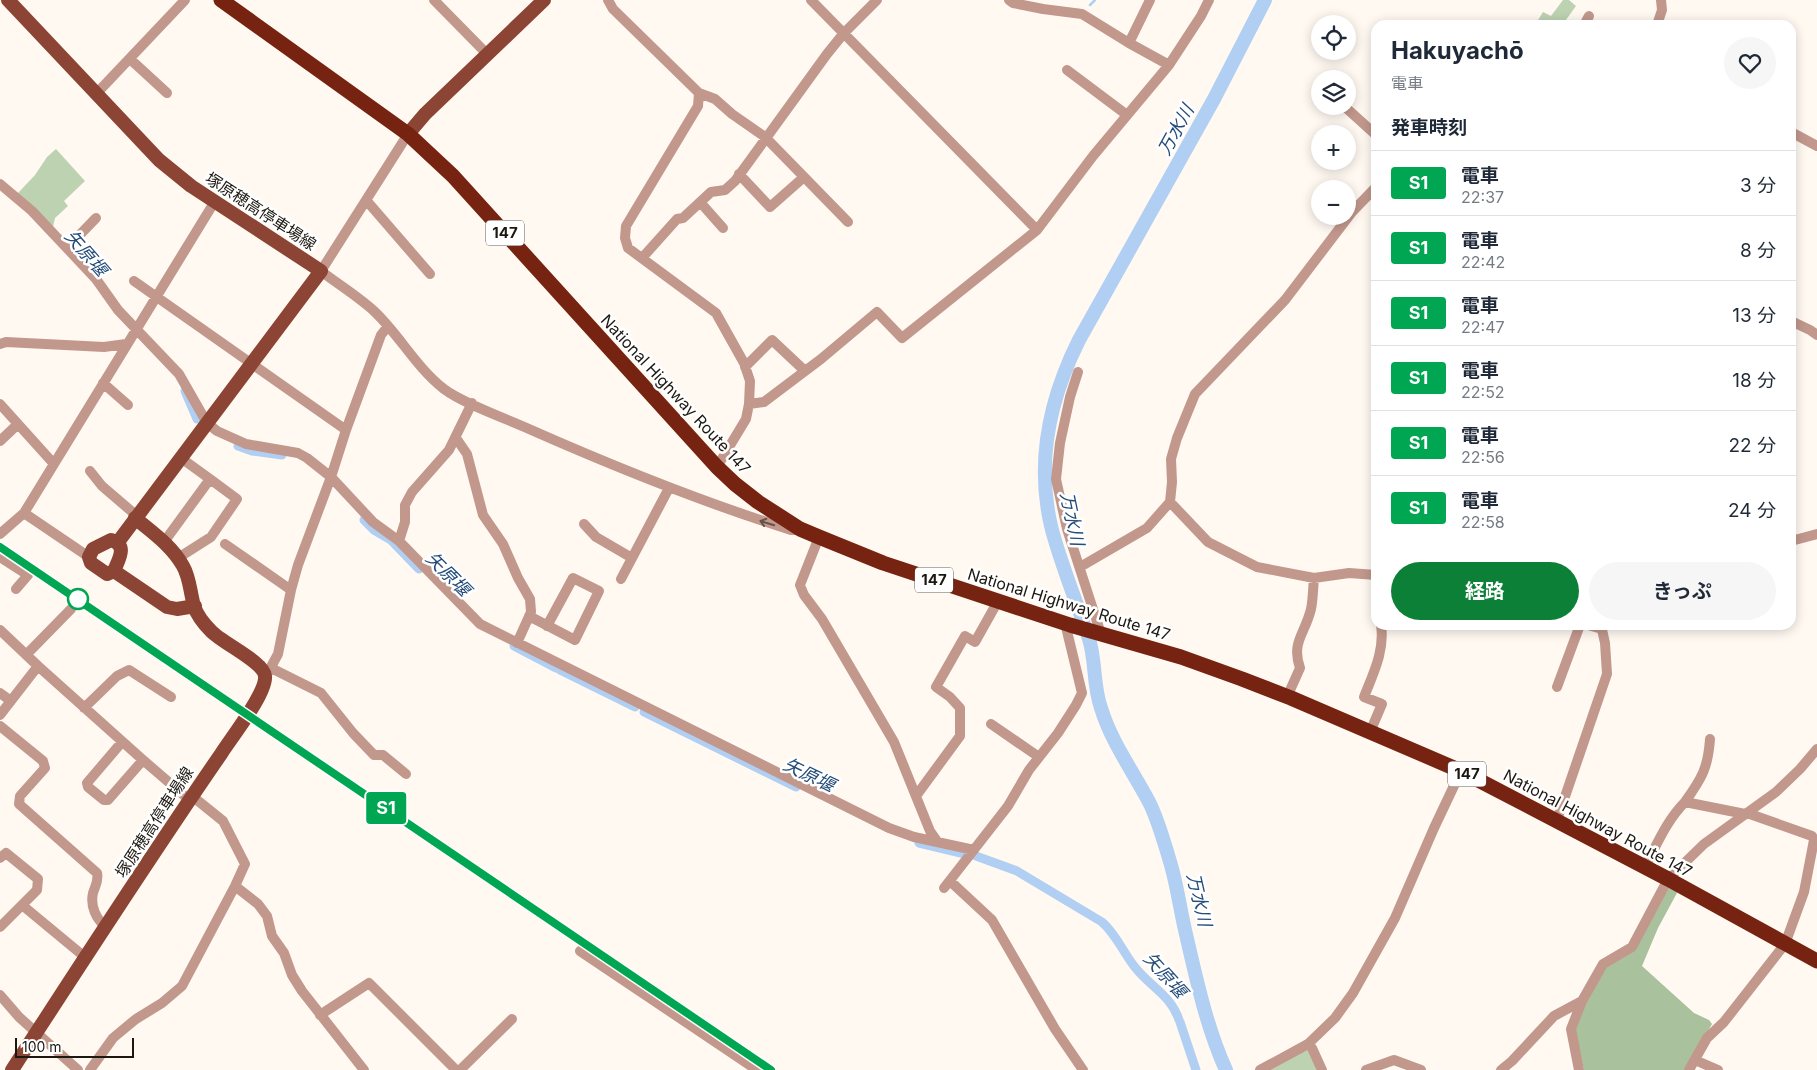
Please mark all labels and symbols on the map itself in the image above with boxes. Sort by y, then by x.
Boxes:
water label: 万水川 [1153,99,1199,158]
street label: 塚原穂高停車場線 [202,168,320,254]
road number: 147 [486,220,524,246]
water label: 矢原堰 [61,225,114,282]
street label: National Highway Route 147 [597,310,755,478]
water label: 万水川 [1057,490,1089,549]
one-way arrow [759,517,775,527]
water label: 矢原堰 [422,547,477,602]
street label: National Highway Route 147 [965,564,1173,644]
road number: 147 [915,568,953,592]
unlabelled marker [67,588,89,610]
water label: 矢原堰 [780,753,841,797]
road number: 147 [1448,762,1486,786]
street label: 塚原穂高停車場線 [111,763,197,881]
street label: National Highway Route 147 [1500,765,1696,881]
line badge: S1 [364,792,408,824]
water label: 万水川 [1183,871,1216,931]
water label: 矢原堰 [1140,948,1193,1004]
scale bar [15,1035,134,1058]

